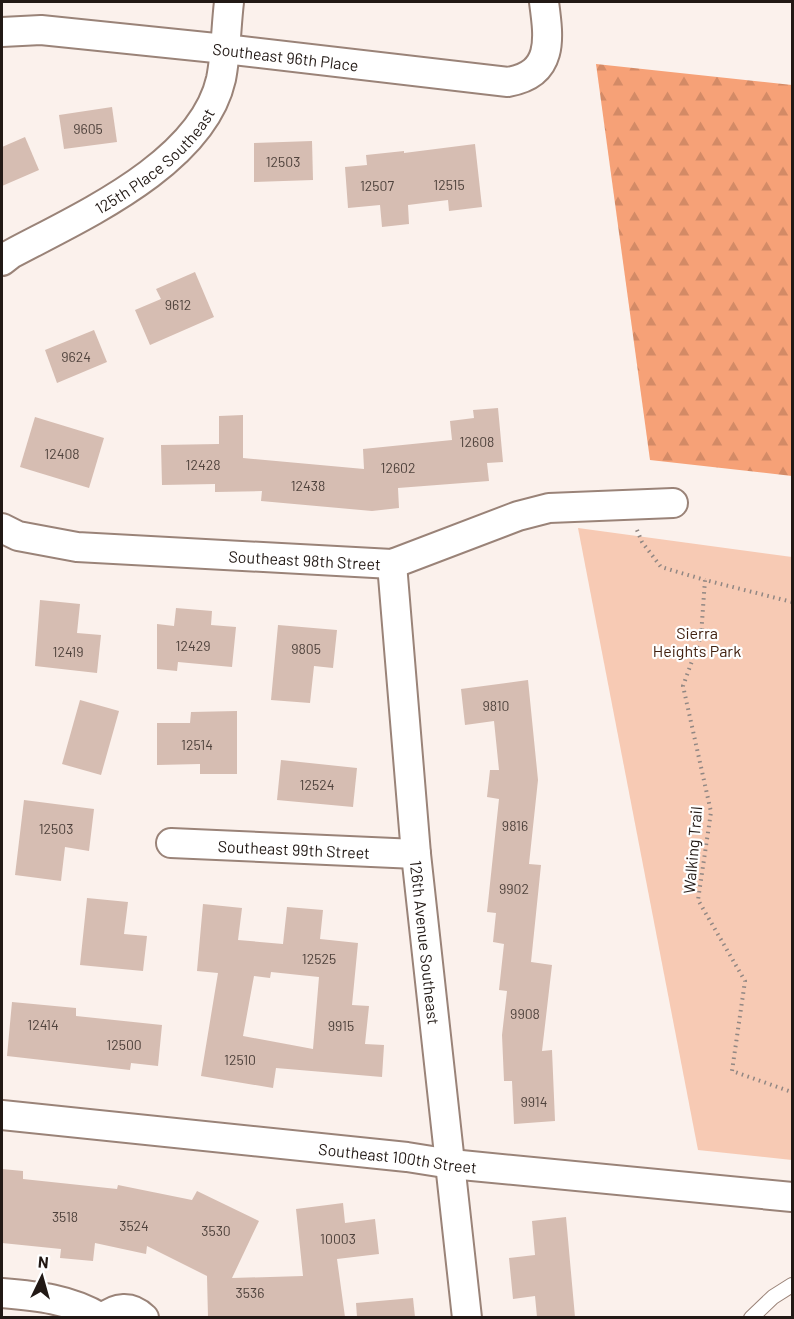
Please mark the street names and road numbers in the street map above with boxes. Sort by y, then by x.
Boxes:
street label: Southeast 96th Place [212,38,360,74]
street label: 125th Place Southeast [91,105,218,217]
street label: Southeast 98th Street [228,546,381,573]
street label: Walking Trail [679,806,705,894]
street label: Southeast 99th Street [217,836,370,861]
street label: 126th Avenue Southeast [407,859,444,1026]
street label: Southeast 100th Street [318,1138,478,1176]

